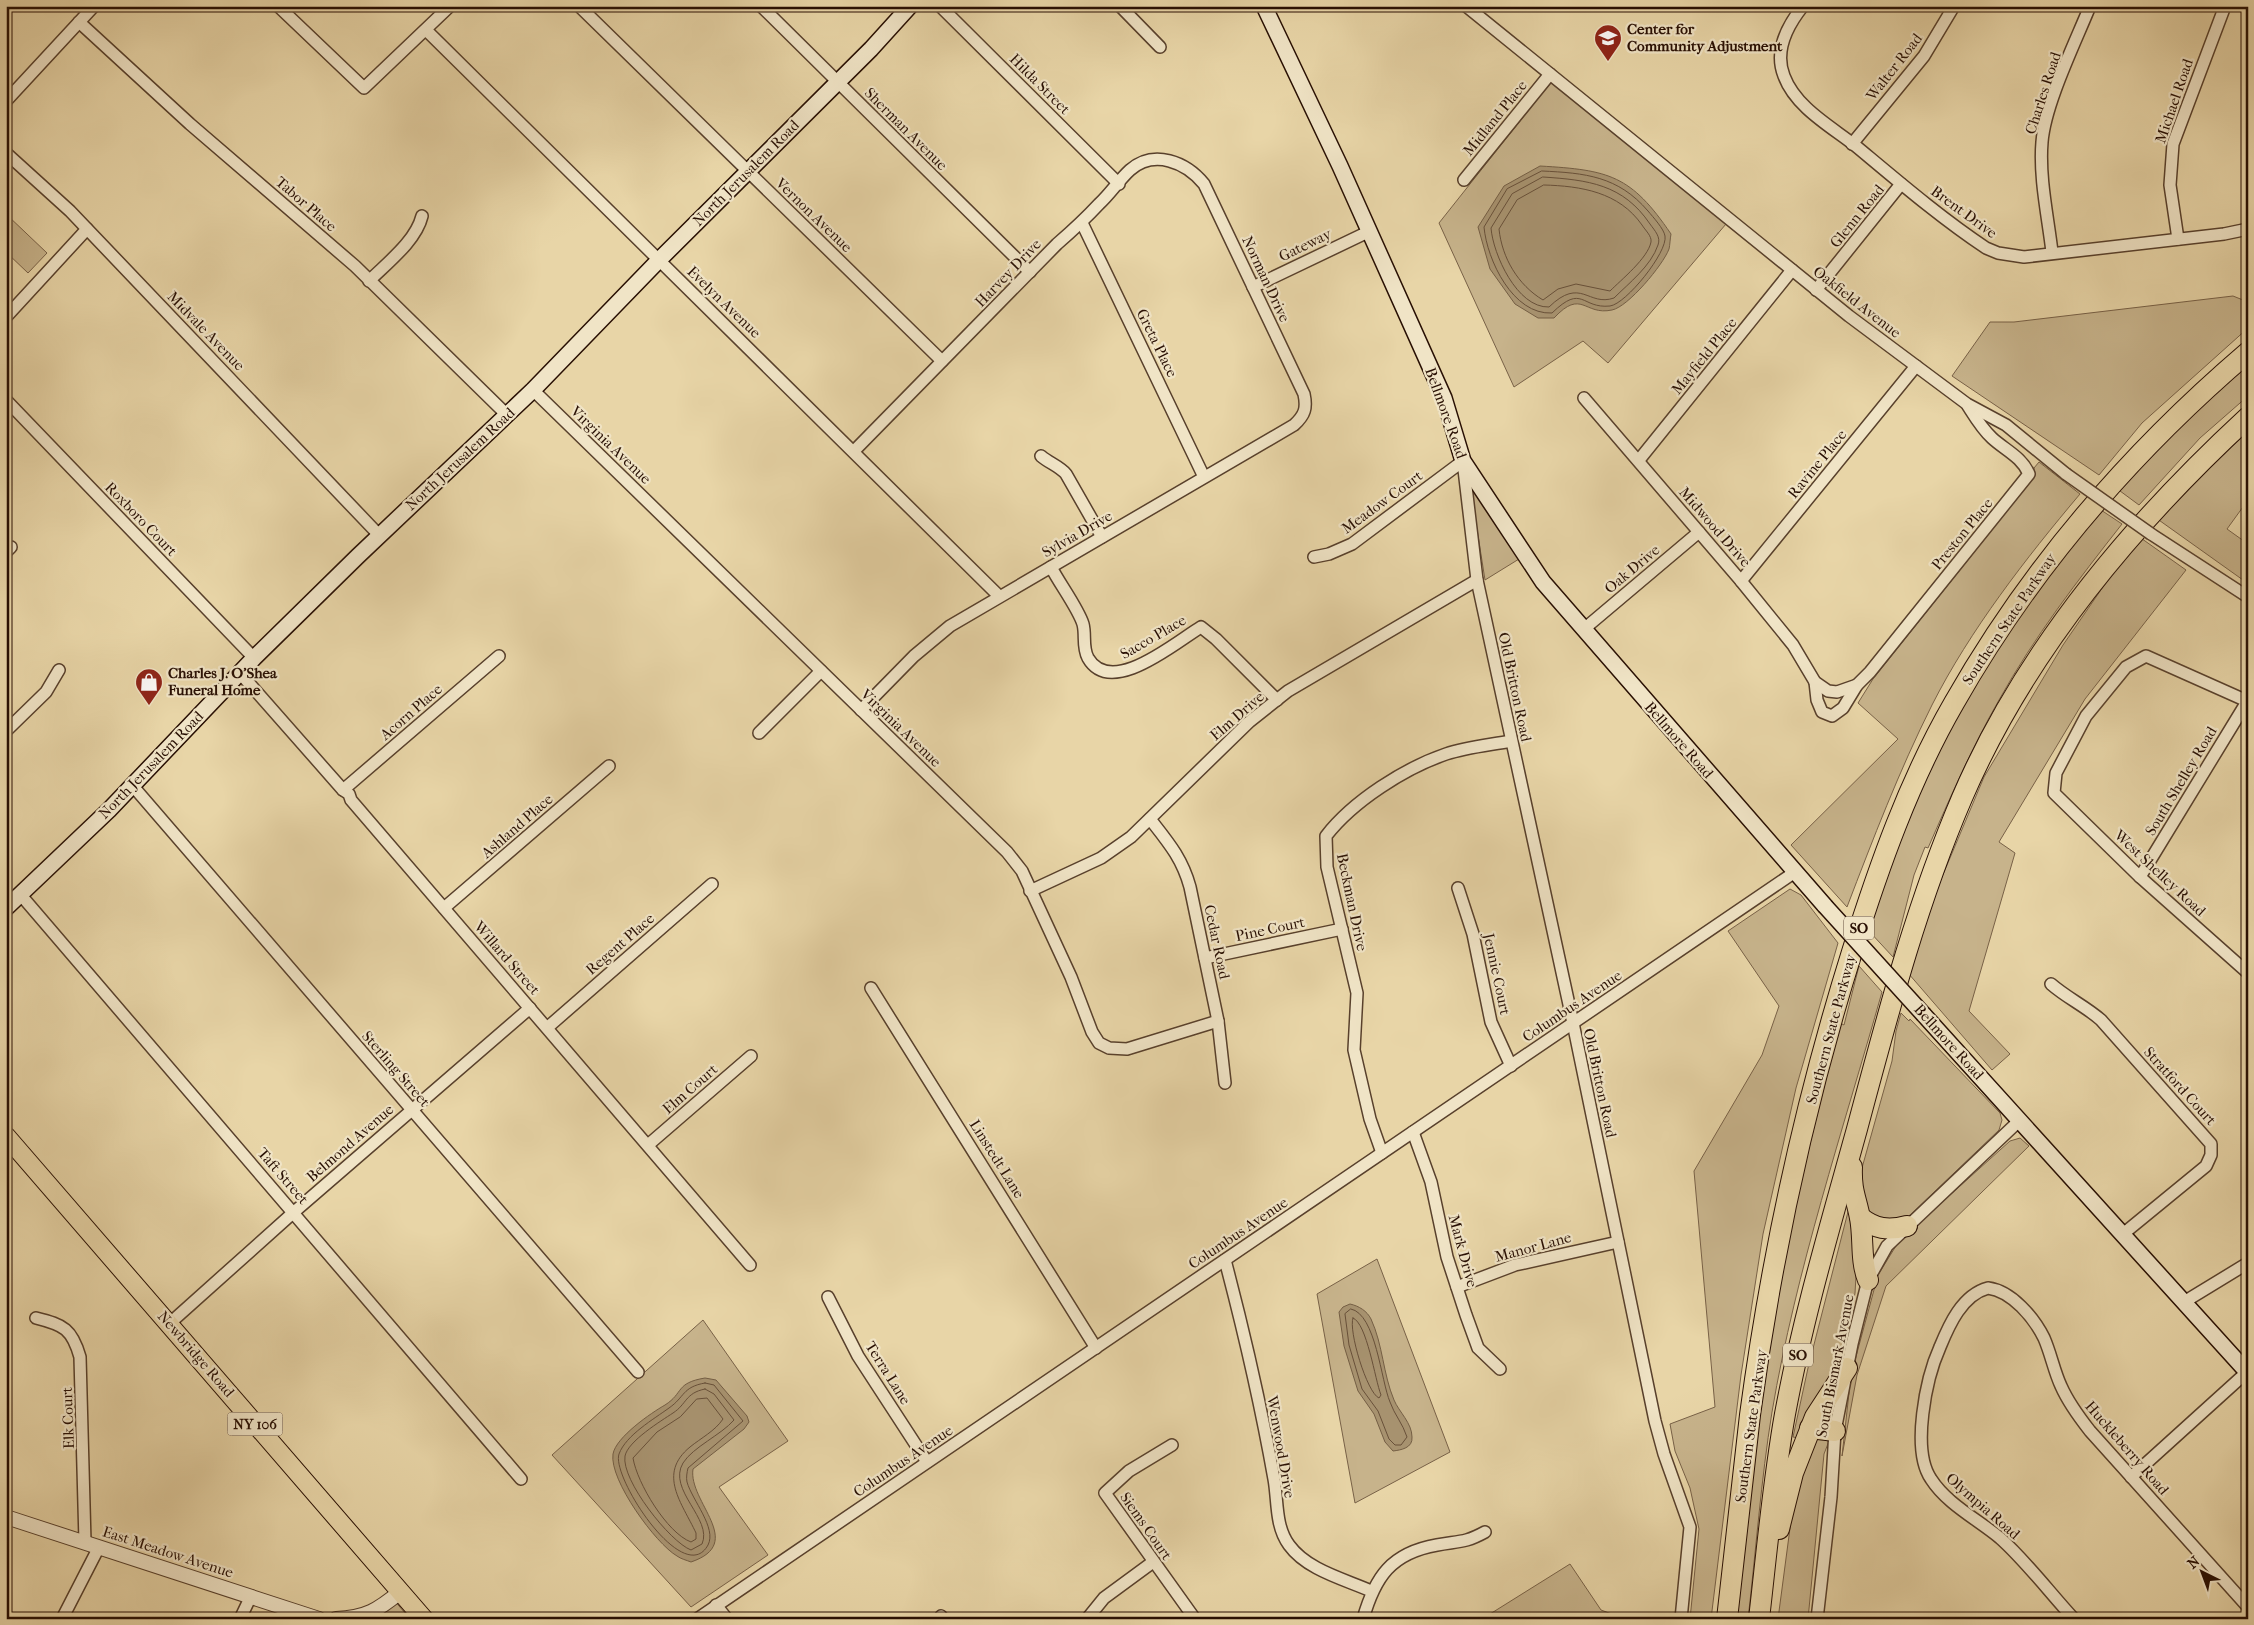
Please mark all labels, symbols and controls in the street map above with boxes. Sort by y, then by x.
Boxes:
place label: Center for Community Adjustment [1627,20,1783,55]
school or university icon: Center for Community Adjustment [1593,23,1623,62]
street label: Walter Road [1862,29,1926,105]
street label: Charles Road [2021,49,2065,136]
street label: Hilda Street [1006,50,1074,118]
street label: Michael Road [2151,56,2197,146]
street label: Midland Place [1459,76,1531,159]
street label: Sherman Avenue [861,84,952,175]
street label: North Jerusalem Road [689,116,803,230]
street label: Tabor Place [272,173,341,236]
street label: Vernon Avenue [771,173,856,256]
street label: Glenn Road [1826,180,1888,251]
street label: Brent Drive [1927,182,2001,242]
street label: Gateway [1276,224,1335,265]
street label: Norman Drive [1238,233,1294,325]
street label: Harvey Drive [971,235,1045,311]
street label: Evelyn Avenue [683,262,765,342]
street label: Oakfield Avenue [1810,262,1905,342]
street label: Midvale Avenue [164,288,249,375]
street label: Greta Place [1133,306,1182,381]
street label: Mayfield Place [1668,313,1741,398]
street label: Bellmore Road [1421,365,1471,462]
street label: Virginia Avenue [566,401,655,488]
street label: North Jerusalem Road [402,403,519,514]
street label: Ravine Place [1784,426,1851,502]
street label: Meadow Court [1338,466,1426,537]
street label: Roxboro Court [101,478,181,560]
street label: Midwood Drive [1675,483,1755,571]
street label: Preston Place [1928,494,1997,574]
street label: Sylvia Drive [1039,506,1116,561]
street label: Oak Drive [1601,540,1664,597]
street label: Southern State Parkway [1958,549,2060,688]
street label: Sacco Place [1117,611,1190,663]
street label: Old Britton Road [1495,631,1536,744]
place label: Charles J. O’Shea Funeral Home [167,664,278,699]
shop icon: Charles J. O’Shea Funeral Home [134,667,164,706]
street label: Acorn Place [376,680,446,744]
street label: Virginia Avenue [856,684,945,771]
street label: Elm Drive [1206,687,1268,744]
street label: Bellmore Road [1641,698,1718,783]
street label: North Jerusalem Road [95,707,208,823]
street label: South Shelley Road [2141,722,2221,839]
street label: Ashland Place [477,790,557,863]
street label: West Shelley Road [2110,825,2210,921]
street label: Beckman Drive [1333,851,1371,953]
street label: Cedar Road [1200,903,1234,982]
street label: Regent Place [582,909,658,979]
street label: Pine Court [1234,913,1307,945]
road number: SO [1844,916,1874,940]
street label: Willard Street [470,917,544,999]
street label: Jennie Court [1479,931,1515,1017]
street label: Southern State Parkway [1802,951,1860,1106]
street label: Columbus Avenue [1519,966,1626,1046]
street label: Bellmore Road [1910,1000,1988,1084]
street label: Sterling Street [358,1027,434,1111]
street label: Old Britton Road [1580,1027,1621,1140]
street label: Stratford Court [2140,1043,2220,1129]
street label: Elm Court [659,1060,722,1118]
street label: Belmond Avenue [303,1100,398,1186]
street label: Linstedt Lane [966,1116,1029,1202]
street label: Taft Street [254,1144,313,1208]
street label: Columbus Avenue [1185,1193,1292,1273]
street label: Mark Drive [1445,1213,1481,1290]
street label: Manor Lane [1493,1228,1574,1266]
street label: South Bismark Avenue [1812,1292,1858,1439]
street label: Newbridge Road [154,1307,239,1401]
street label: Terra Lane [861,1338,915,1408]
road number: SO [1783,1344,1813,1366]
street label: Southern State Parkway [1731,1347,1771,1504]
street label: Elk Court [58,1386,78,1449]
street label: Wenwood Drive [1263,1393,1299,1500]
street label: Huckleberry Road [2081,1397,2173,1499]
road number: NY 106 [228,1412,282,1436]
street label: Columbus Avenue [850,1421,957,1501]
street label: Olympia Road [1942,1469,2024,1544]
street label: Siems Court [1116,1489,1176,1564]
street label: East Meadow Avenue [100,1522,236,1582]
north arrow [2176,1548,2226,1598]
text: N [2184,1553,2204,1573]

